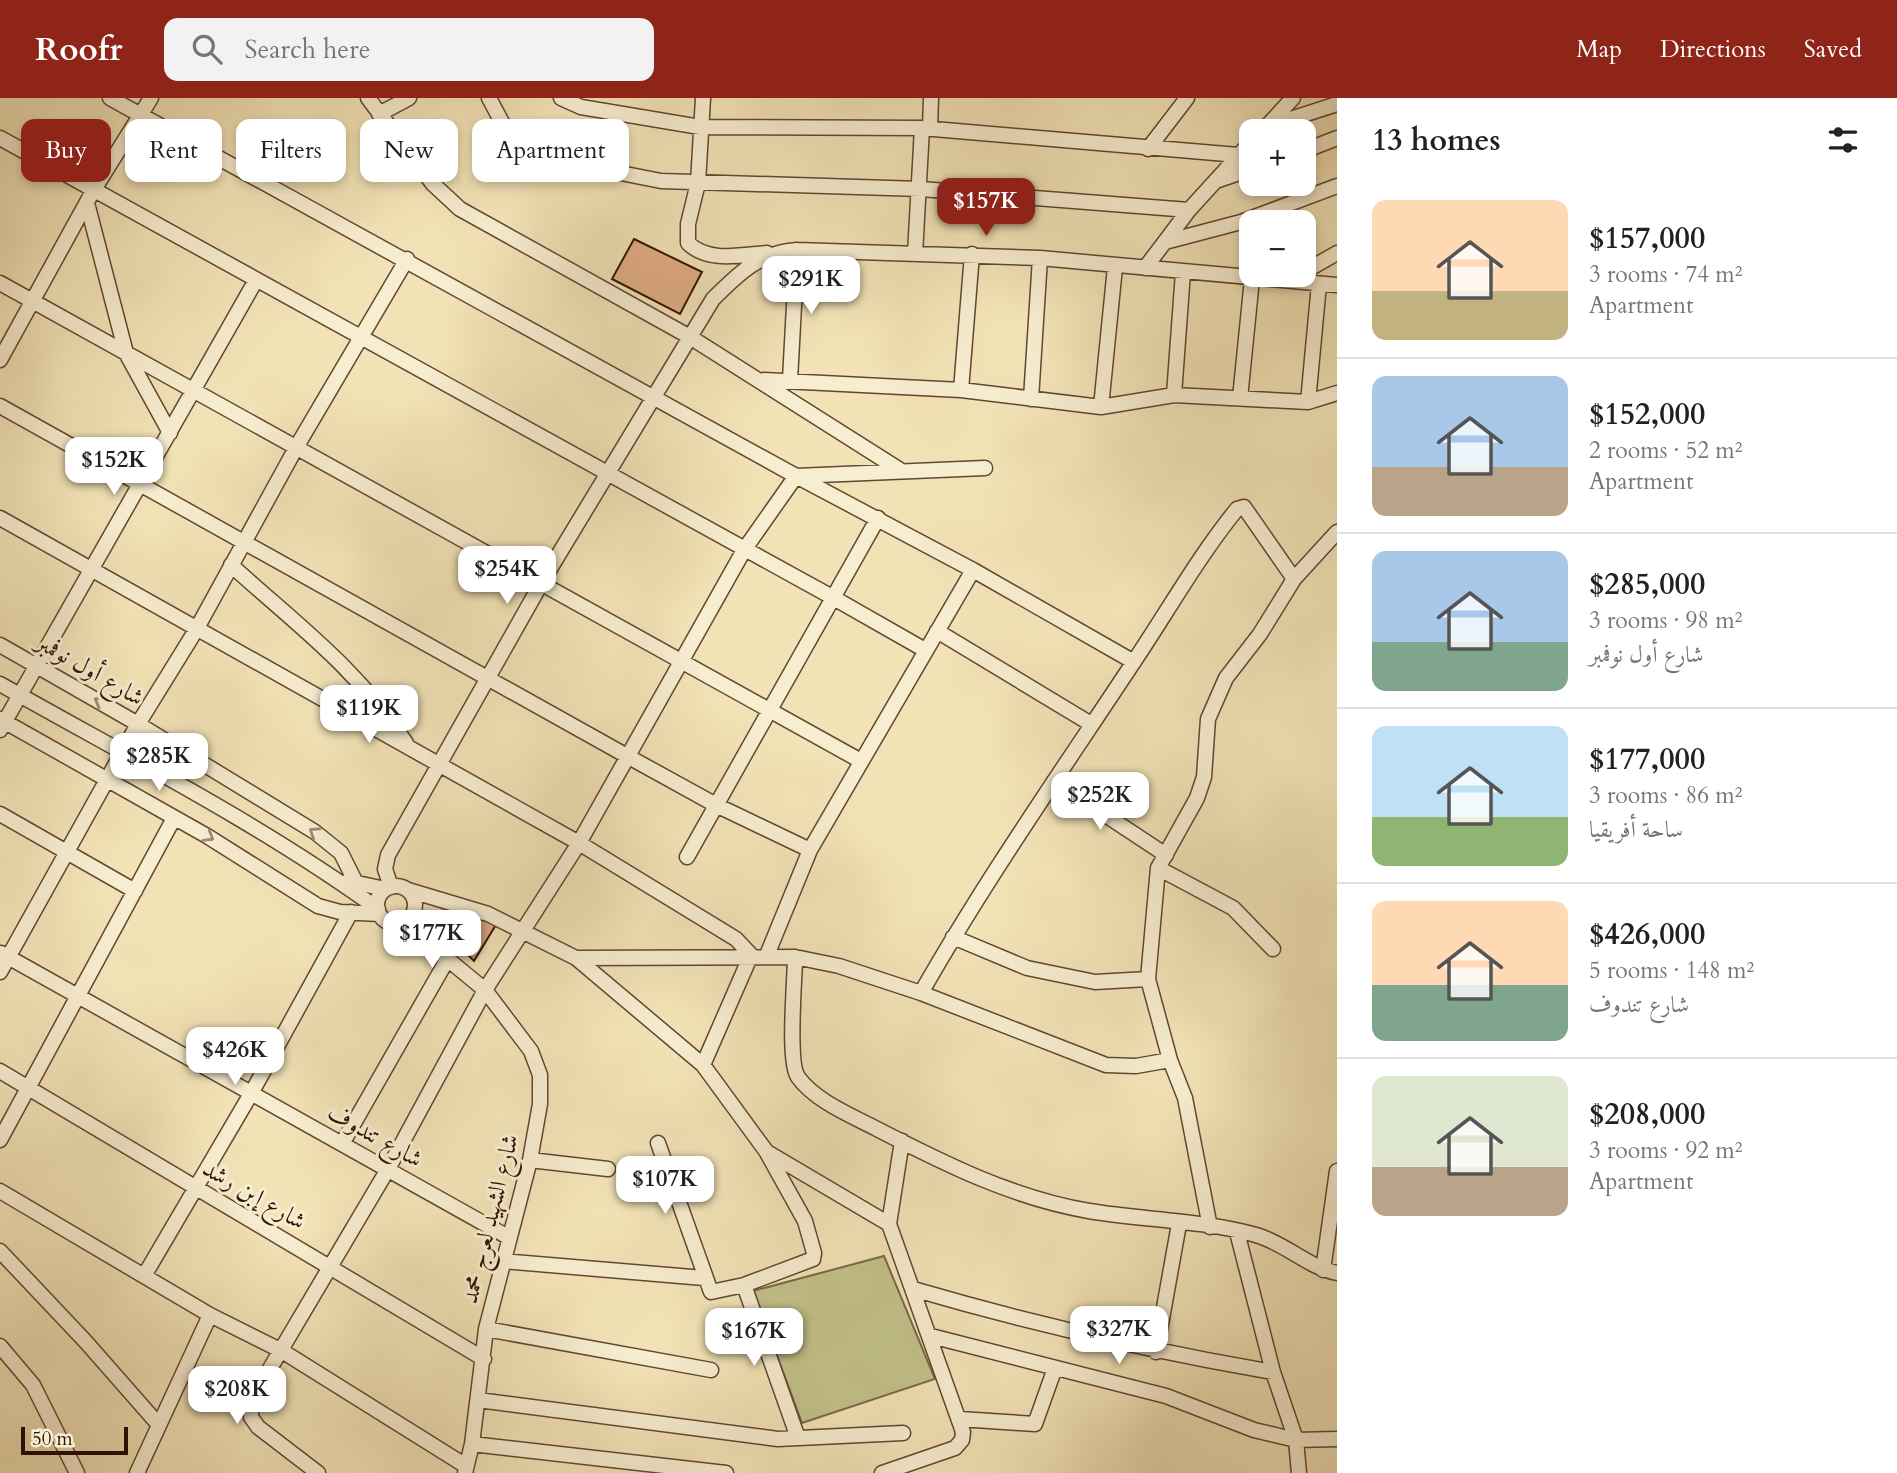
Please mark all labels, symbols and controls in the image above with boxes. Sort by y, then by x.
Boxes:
search box [164,18,654,81]
text: Roofr [35,27,122,72]
icon: search [188,30,226,68]
text: Search here [244,32,370,67]
text: Map [1576,33,1622,66]
text: Directions [1660,33,1766,66]
text: Saved [1804,33,1862,66]
chip: Buy [21,119,111,182]
chip: Rent [125,119,222,182]
chip: Filters [236,119,346,182]
chip: New [360,119,458,182]
chip: Apartment [472,119,629,182]
map controls [1239,119,1316,287]
button: + [1239,119,1316,196]
text: 13 homes [1372,120,1501,161]
icon: filters [1824,121,1862,159]
pin: $157K [937,178,1035,238]
text: $157K [953,185,1019,216]
button: − [1239,210,1316,287]
text: $157,000 [1589,218,1705,259]
icon: home [1428,228,1512,312]
pin: $291K [762,256,860,316]
text: 3 rooms · 74 m² [1589,259,1742,290]
text: $291K [778,263,844,294]
text: Apartment [1589,290,1693,321]
text: $152,000 [1589,394,1705,435]
icon: home [1428,404,1512,488]
text: 2 rooms · 52 m² [1589,435,1742,466]
pin: $152K [65,438,163,497]
text: $152K [81,444,147,475]
text: Apartment [1589,466,1693,497]
pin: $254K [458,546,556,606]
text: $254K [474,553,540,584]
text: $285,000 [1589,564,1705,605]
icon: home [1428,579,1512,663]
text: 3 rooms · 98 m² [1589,605,1742,636]
street label: شارع أول نوفمبر [26,623,151,717]
text: شارع أول نوفمبر [1589,639,1704,670]
pin: $119K [320,686,418,745]
text: $119K [336,692,402,723]
one-way arrow [93,696,106,709]
pin: $285K [110,734,208,793]
text: $177,000 [1589,739,1705,780]
text: $285K [126,740,192,771]
icon: home [1428,754,1512,838]
pin: $252K [1051,772,1149,832]
text: $252K [1067,779,1133,810]
text: 3 rooms · 86 m² [1589,780,1742,811]
text: ساحة أفريقيا [1589,814,1683,845]
one-way arrow [309,827,322,840]
one-way arrow [201,829,214,842]
pin: $177K [383,910,481,970]
text: $426,000 [1589,914,1705,955]
text: $177K [399,917,465,948]
icon: home [1428,929,1512,1013]
text: 5 rooms · 148 m² [1589,955,1754,986]
text: شارع تندوف [1589,989,1689,1020]
pin: $426K [186,1028,284,1087]
text: $426K [202,1034,268,1065]
text: $208,000 [1589,1094,1705,1135]
street label: شارع تندوف [320,1096,429,1178]
icon: home [1428,1104,1512,1188]
street label: شارع الشهيد لعرج محمد [453,1131,531,1308]
text: 3 rooms · 92 m² [1589,1135,1742,1166]
street label: شارع إبن رشد [195,1152,312,1240]
pin: $107K [616,1156,714,1216]
text: $107K [632,1163,698,1194]
text: Apartment [1589,1166,1693,1197]
pin: $327K [1070,1306,1168,1366]
pin: $167K [705,1308,803,1368]
text: $327K [1086,1313,1152,1344]
text: $167K [721,1315,787,1346]
pin: $208K [188,1366,286,1426]
text: $208K [204,1373,270,1404]
scale bar [21,1424,128,1456]
text: 50 m [32,1426,73,1452]

